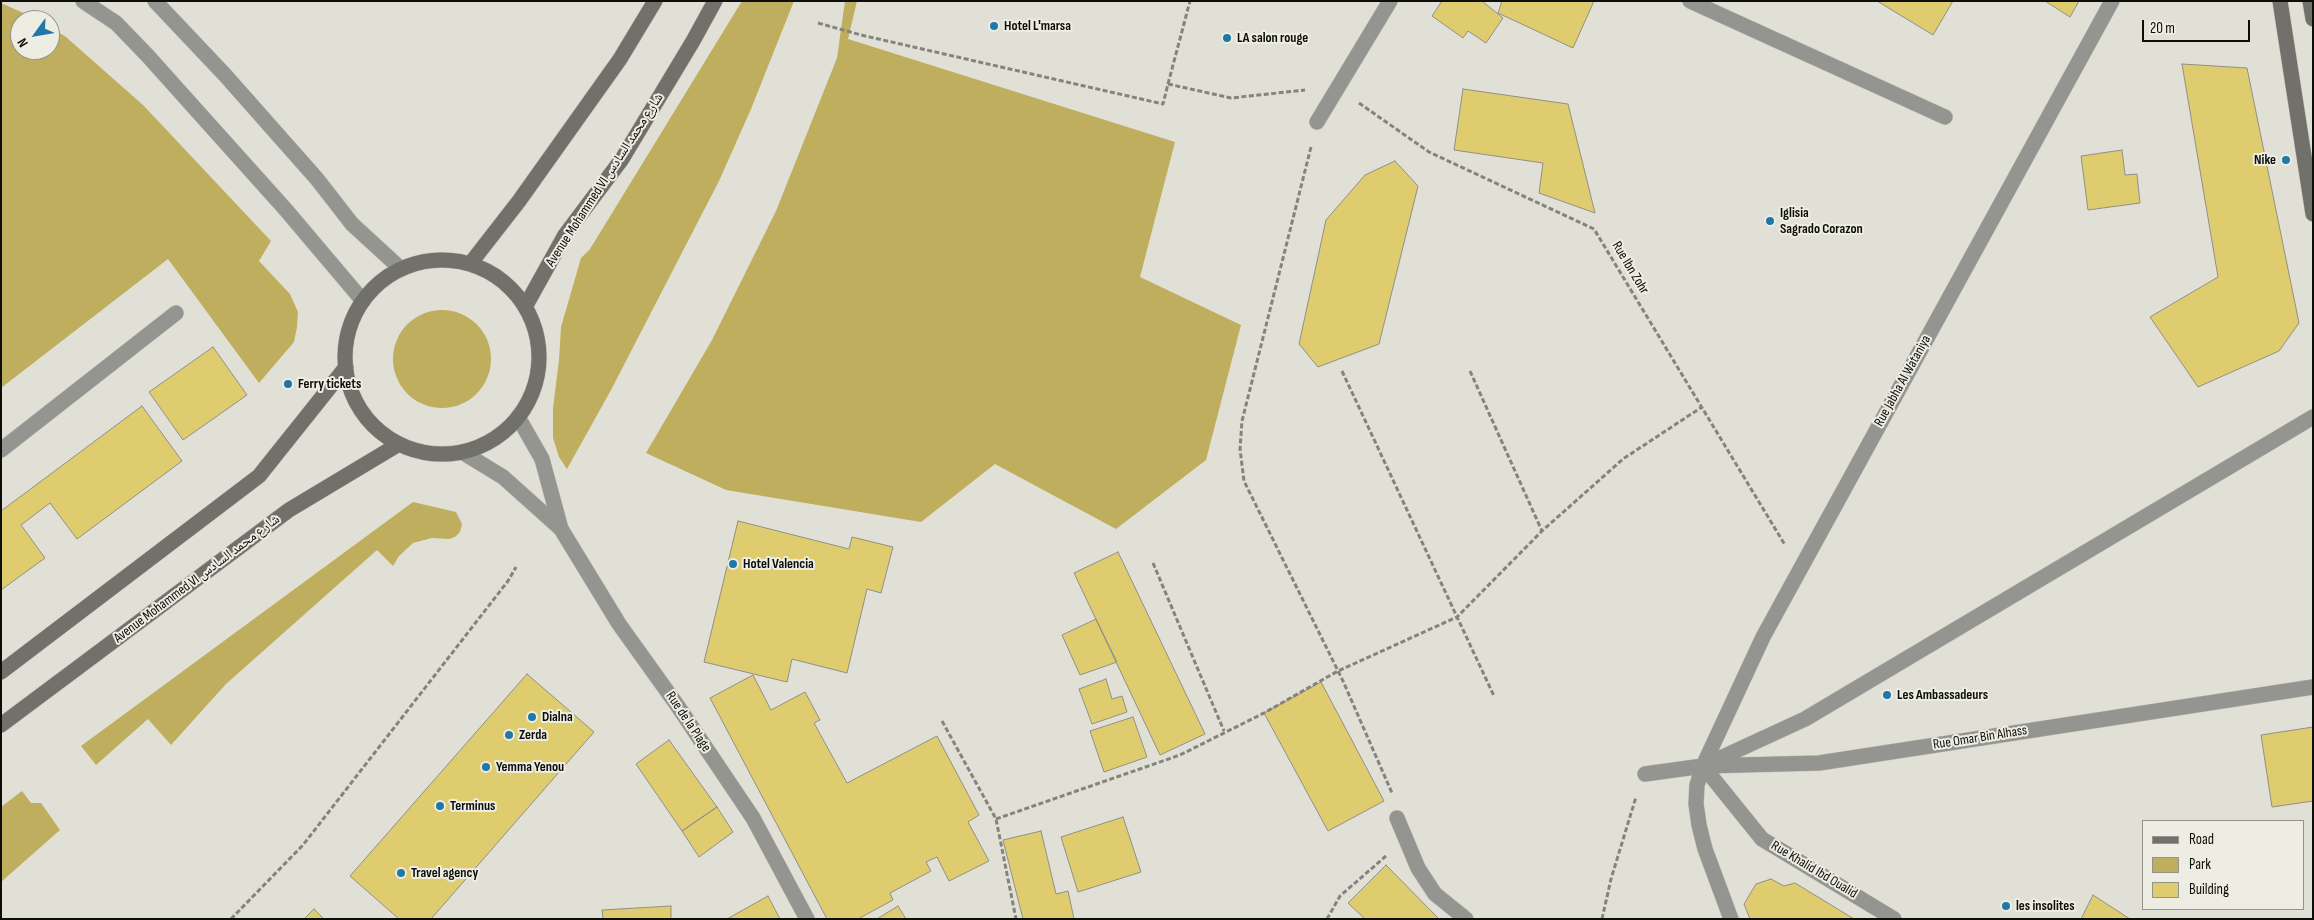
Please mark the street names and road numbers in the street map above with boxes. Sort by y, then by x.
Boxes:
street label: Avenue Mohammed VI شارع محمد السادس [543,90,667,270]
street label: Rue Ibn Zohr [1608,239,1652,297]
street label: Rue Jabha Al Wataniya [1871,332,1935,430]
street label: Avenue Mohammed VI شارع محمد السادس [111,511,283,647]
street label: Rue de la Plage [662,689,714,755]
street label: Rue Omar Bin Alhass [1932,722,2028,754]
street label: Rue Khalid Ibd Oualid [1768,838,1860,902]

